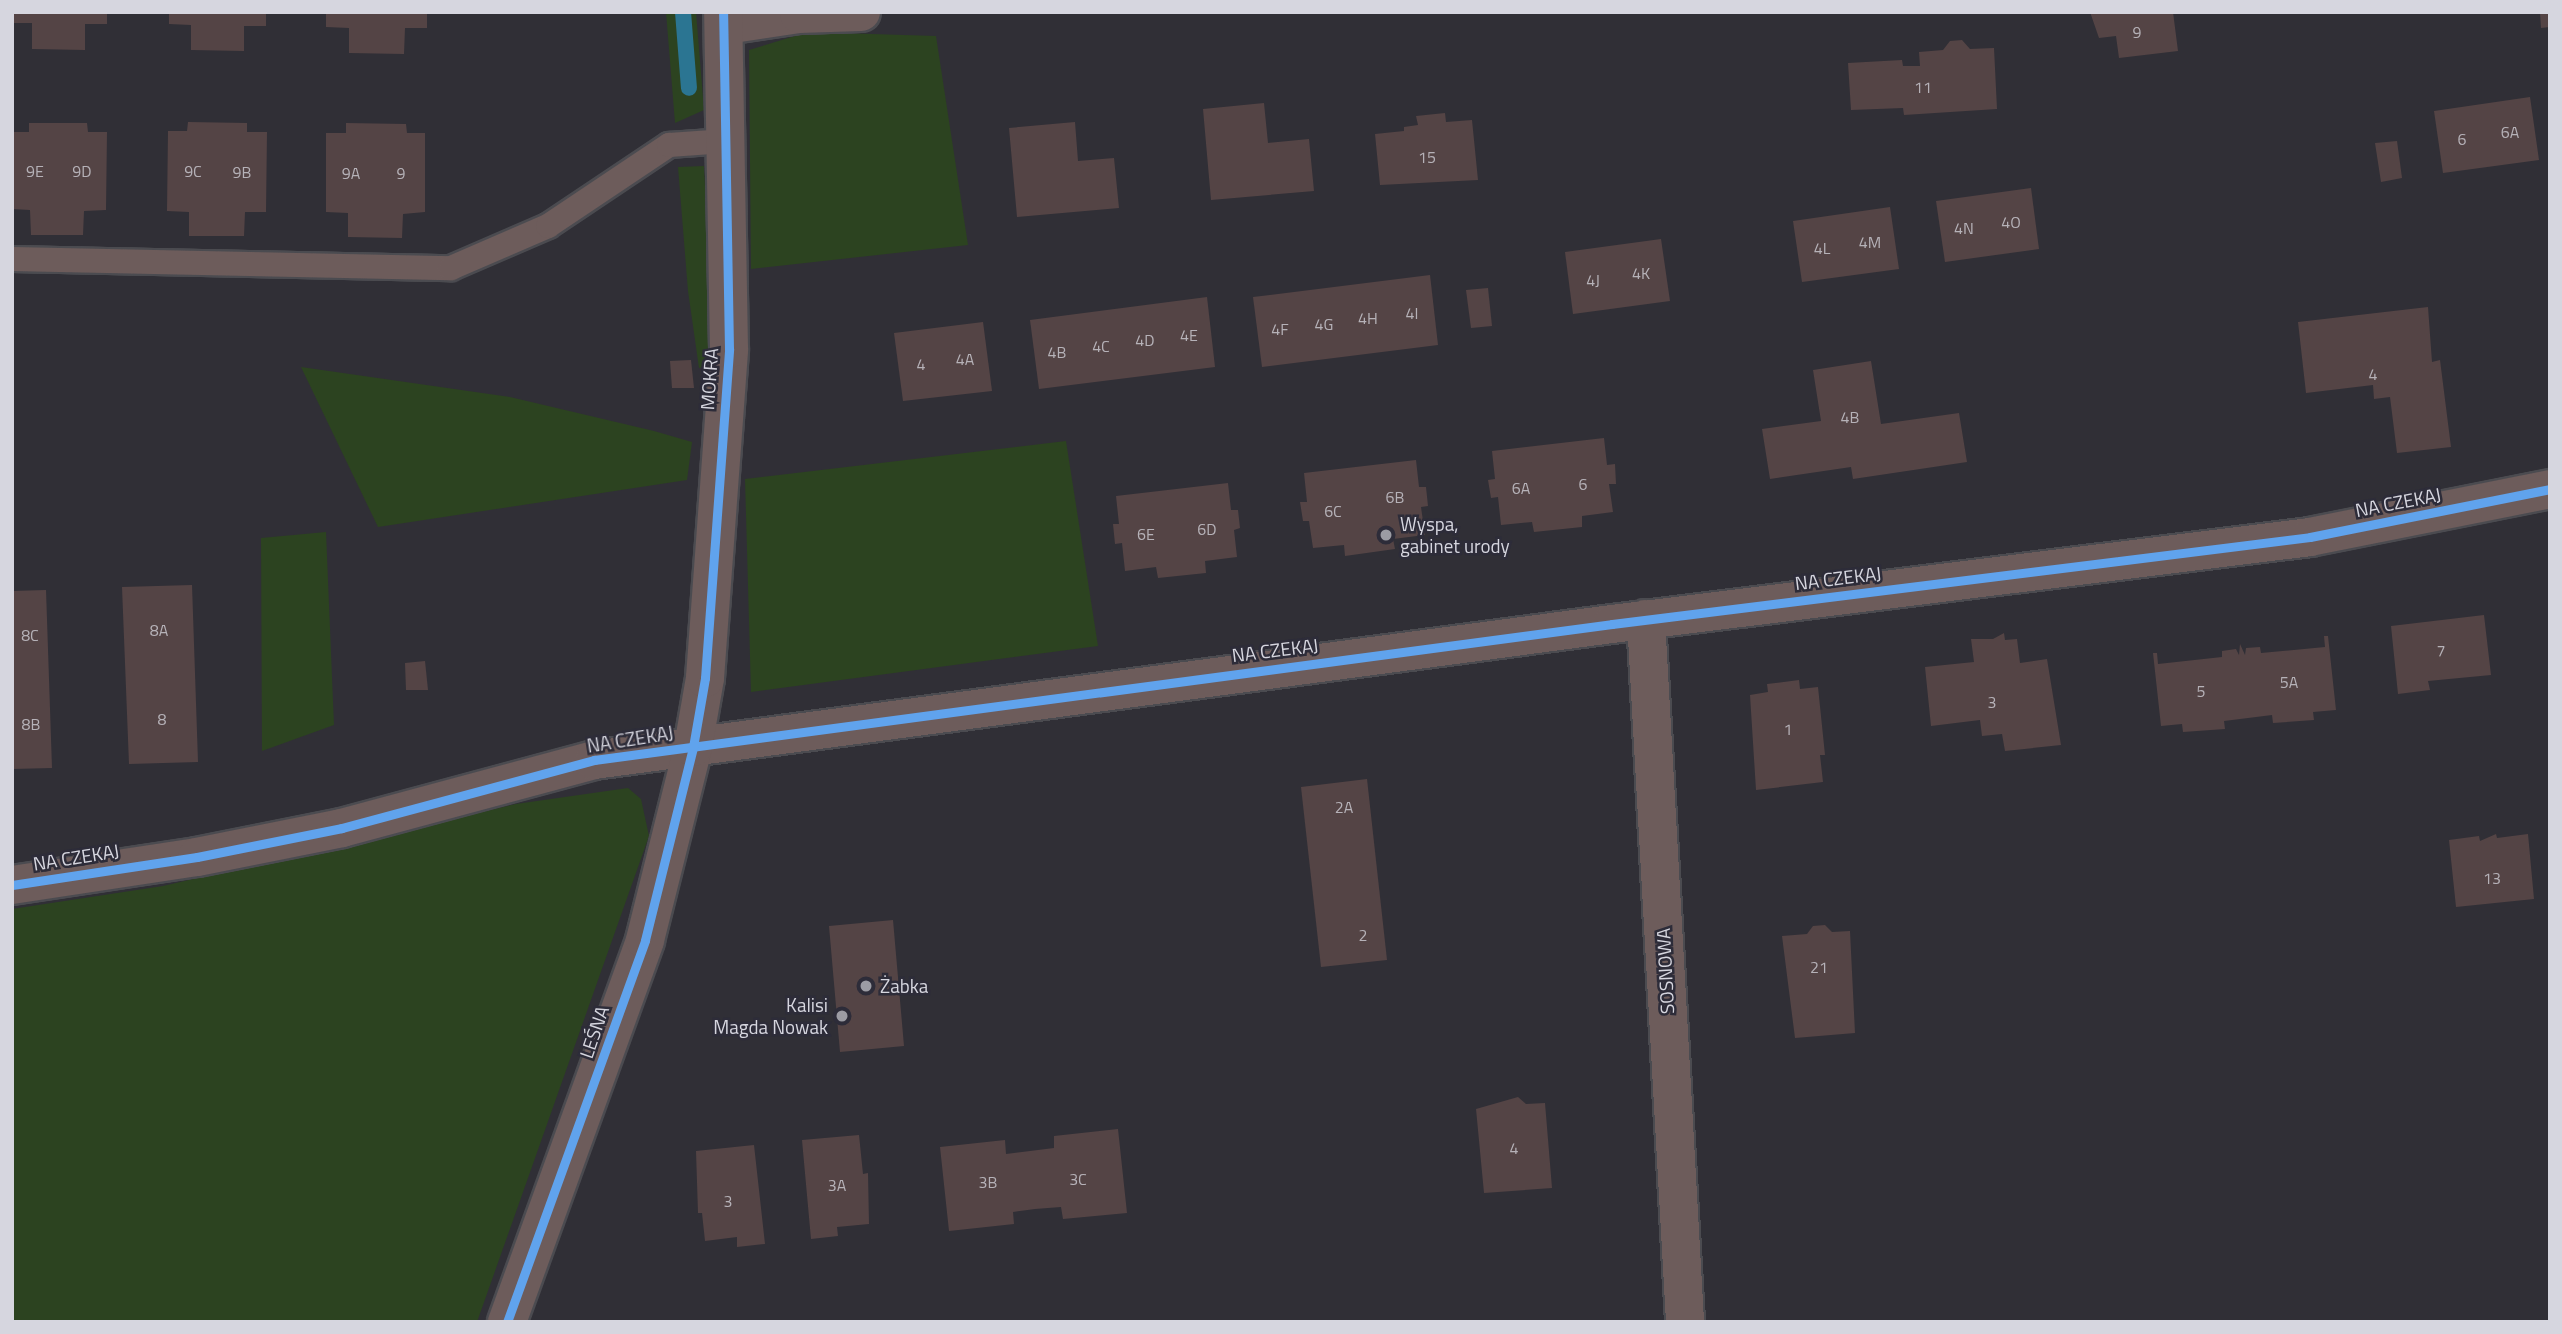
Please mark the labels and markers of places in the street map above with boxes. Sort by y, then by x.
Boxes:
place label: Wyspa, gabinet urody [1400,513,1510,557]
marker: Wyspa, gabinet urody [1378,527,1394,543]
place label: Żabka [880,975,928,997]
marker: Żabka [858,978,874,994]
place label: Kalisi Magda Nowak [713,994,828,1038]
marker: Kalisi Magda Nowak [834,1008,850,1024]

